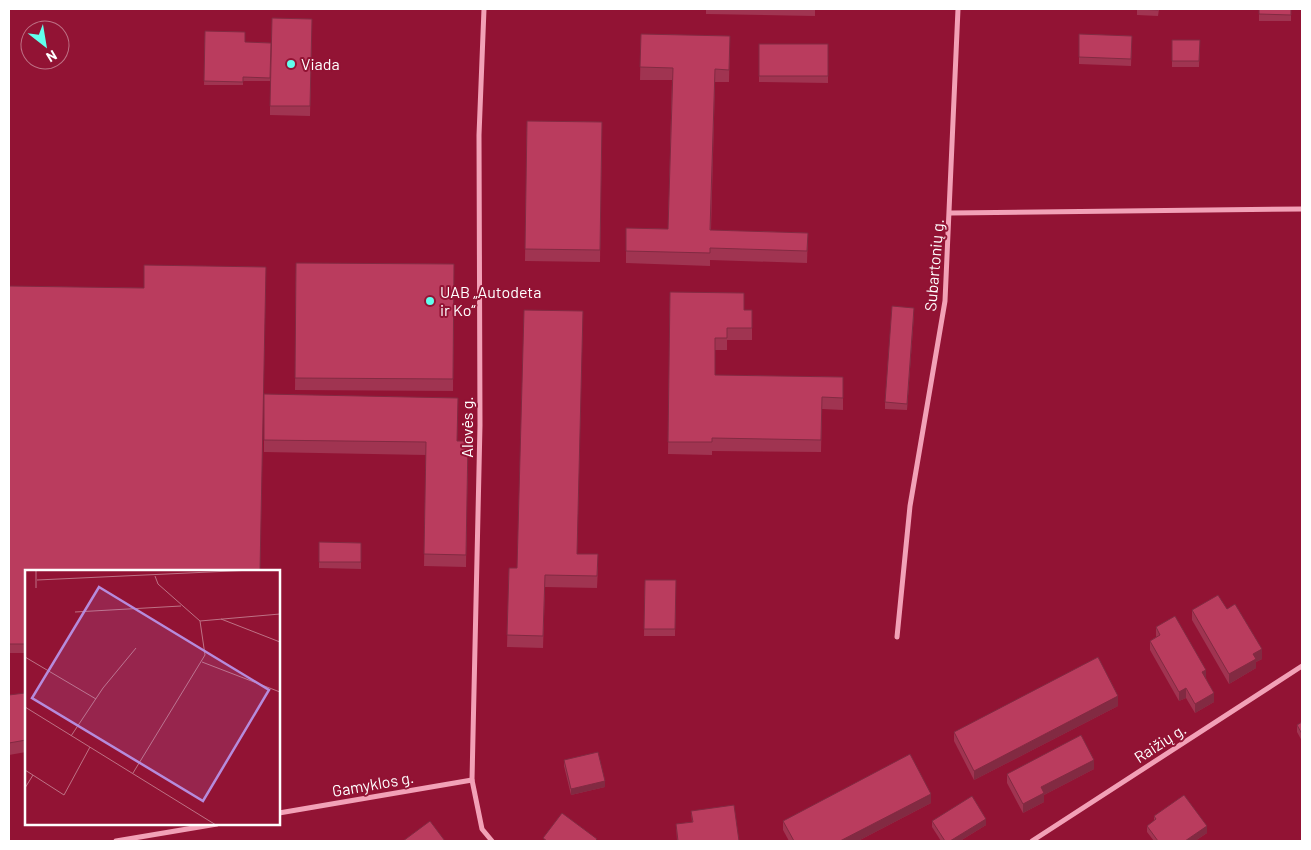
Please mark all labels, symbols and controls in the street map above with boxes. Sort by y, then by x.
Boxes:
north arrow [20,20,70,70]
text: N [44,47,60,66]
place label: Viada [301,54,340,73]
marker: Viada [285,58,297,70]
street label: Subartonių g. [920,218,947,312]
place label: UAB „Autodeta ir Ko“ [440,282,541,319]
marker: UAB „Autodeta ir Ko“ [424,295,436,307]
street label: Alovės g. [457,396,476,458]
inset map [25,570,280,825]
street label: Raižių g. [1130,719,1189,766]
street label: Gamyklos g. [331,767,415,800]

